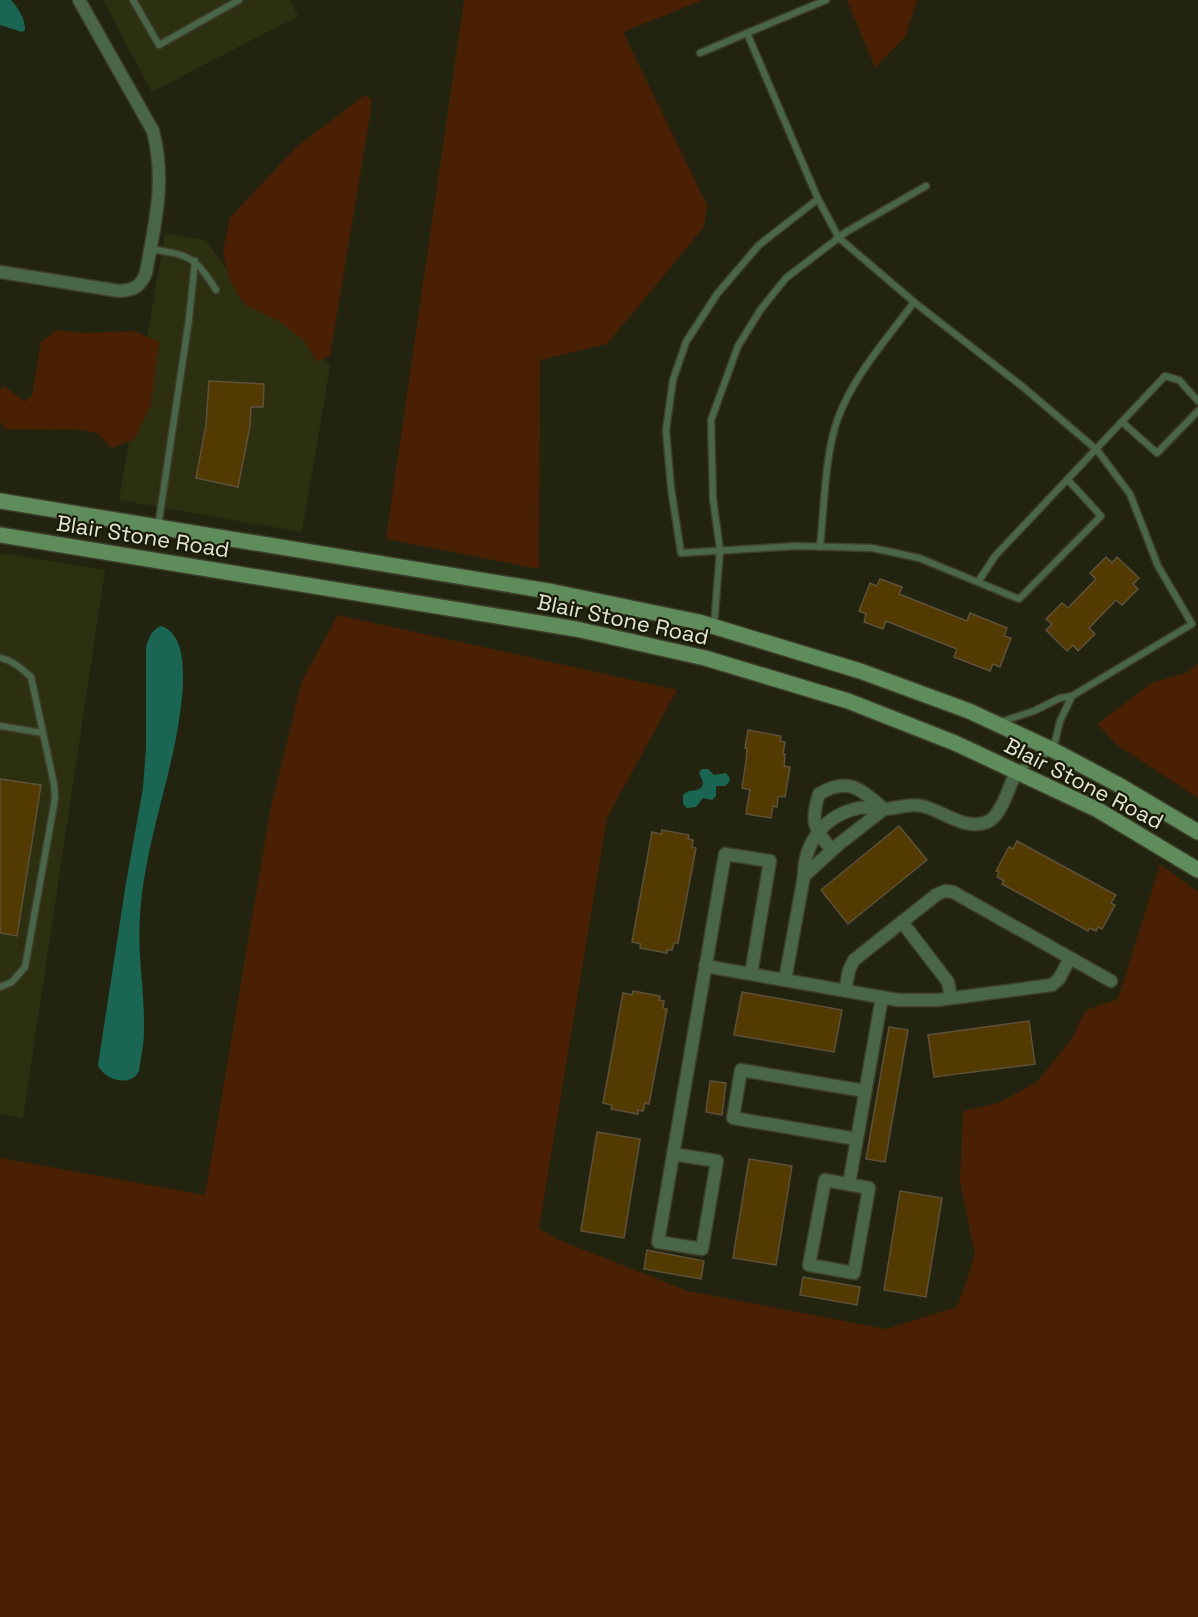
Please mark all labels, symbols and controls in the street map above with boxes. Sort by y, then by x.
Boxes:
street label: Blair Stone Road [54,508,232,564]
street label: Blair Stone Road [535,587,711,651]
street label: Blair Stone Road [1000,731,1168,835]

